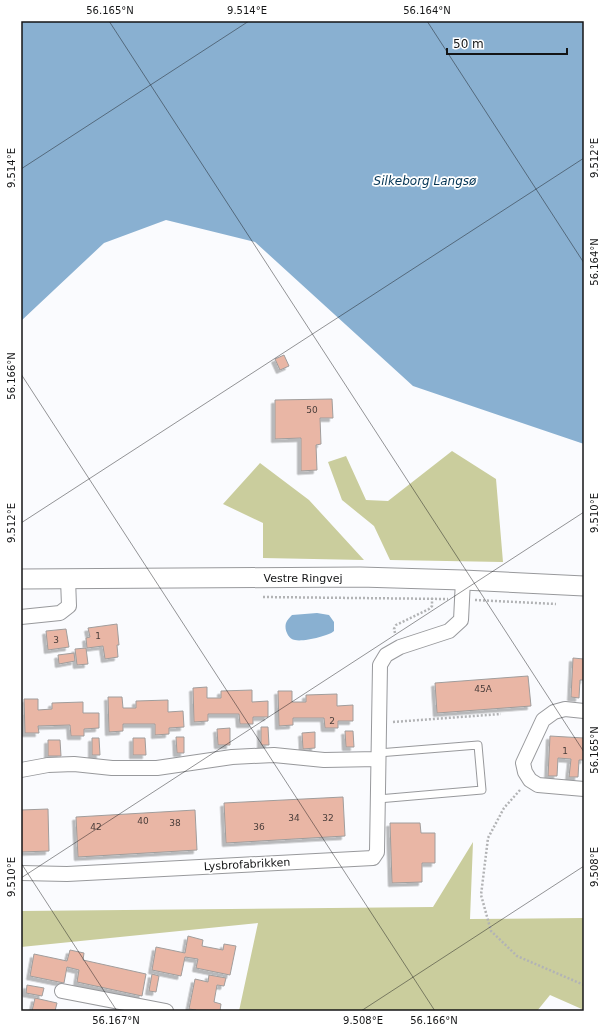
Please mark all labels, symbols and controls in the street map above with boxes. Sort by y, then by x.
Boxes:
text: 56.165°N [86,5,134,16]
text: 9.514°E [227,5,267,16]
text: 56.164°N [403,5,451,16]
scale bar [447,30,567,56]
text: 50 m [453,37,484,51]
text: 9.512°E [589,138,600,178]
text: 9.514°E [6,148,17,188]
water label: Silkeborg Langsø [374,174,477,188]
text: 56.164°N [589,238,600,286]
text: 56.166°N [6,352,17,400]
house number: 50 [306,405,318,415]
text: 9.510°E [589,493,600,533]
text: 9.512°E [6,503,17,543]
street label: Vestre Ringvej [263,572,343,585]
house number: 1 [95,631,101,641]
house number: 3 [53,635,59,645]
house number: 45A [474,684,493,694]
house number: 2 [329,716,335,726]
text: 56.165°N [589,726,600,774]
house number: 1 [562,746,568,756]
house number: 34 [288,813,300,823]
house number: 32 [322,813,334,823]
house number: 40 [137,816,149,826]
house number: 38 [169,818,181,828]
house number: 42 [90,822,102,832]
house number: 36 [253,822,265,832]
text: 9.508°E [589,847,600,887]
street label: Lysbrofabrikken [203,856,291,873]
text: 9.510°E [6,857,17,897]
text: 56.167°N [92,1015,140,1026]
text: 9.508°E [343,1015,383,1026]
text: 56.166°N [410,1015,458,1026]

